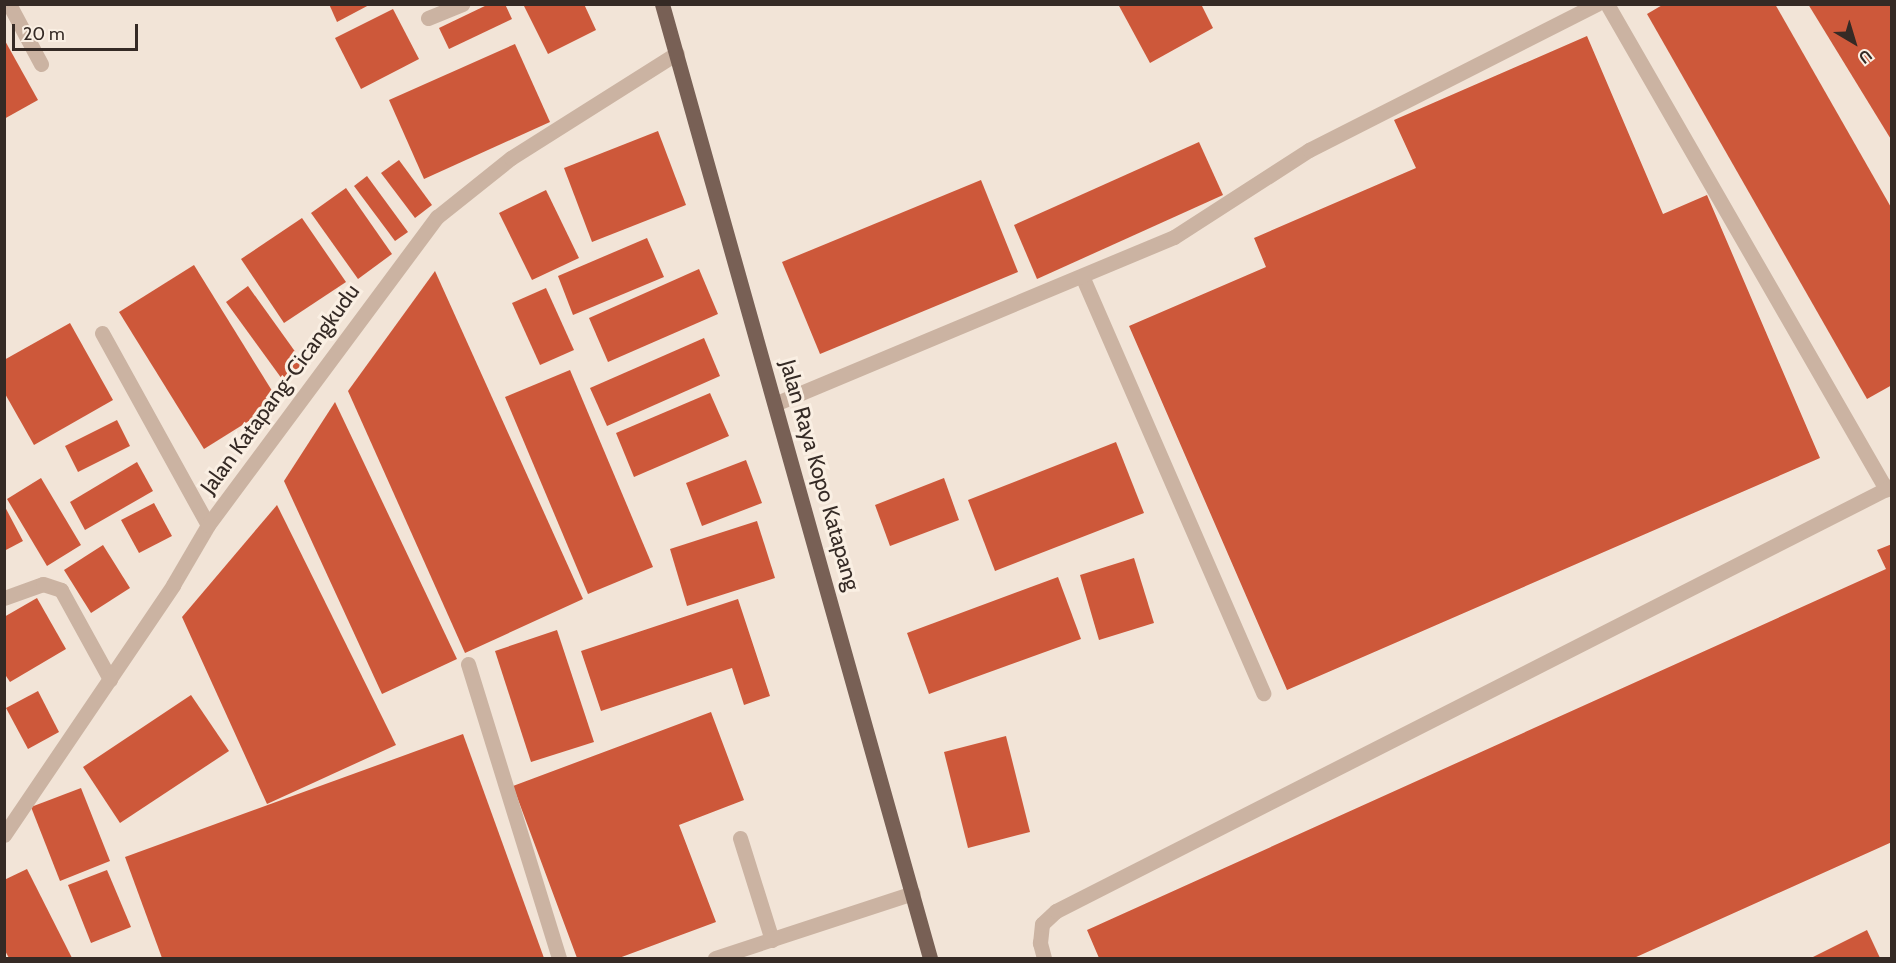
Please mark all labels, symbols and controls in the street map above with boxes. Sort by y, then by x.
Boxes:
scale bar [15,12,141,50]
north arrow [1824,12,1884,72]
text: 20 m [23,23,65,45]
text: U [1855,46,1876,68]
street label: Jalan Katapang-Cicangkudu [195,279,365,499]
street label: Jalan Raya Kopo Katapang [774,357,866,593]

